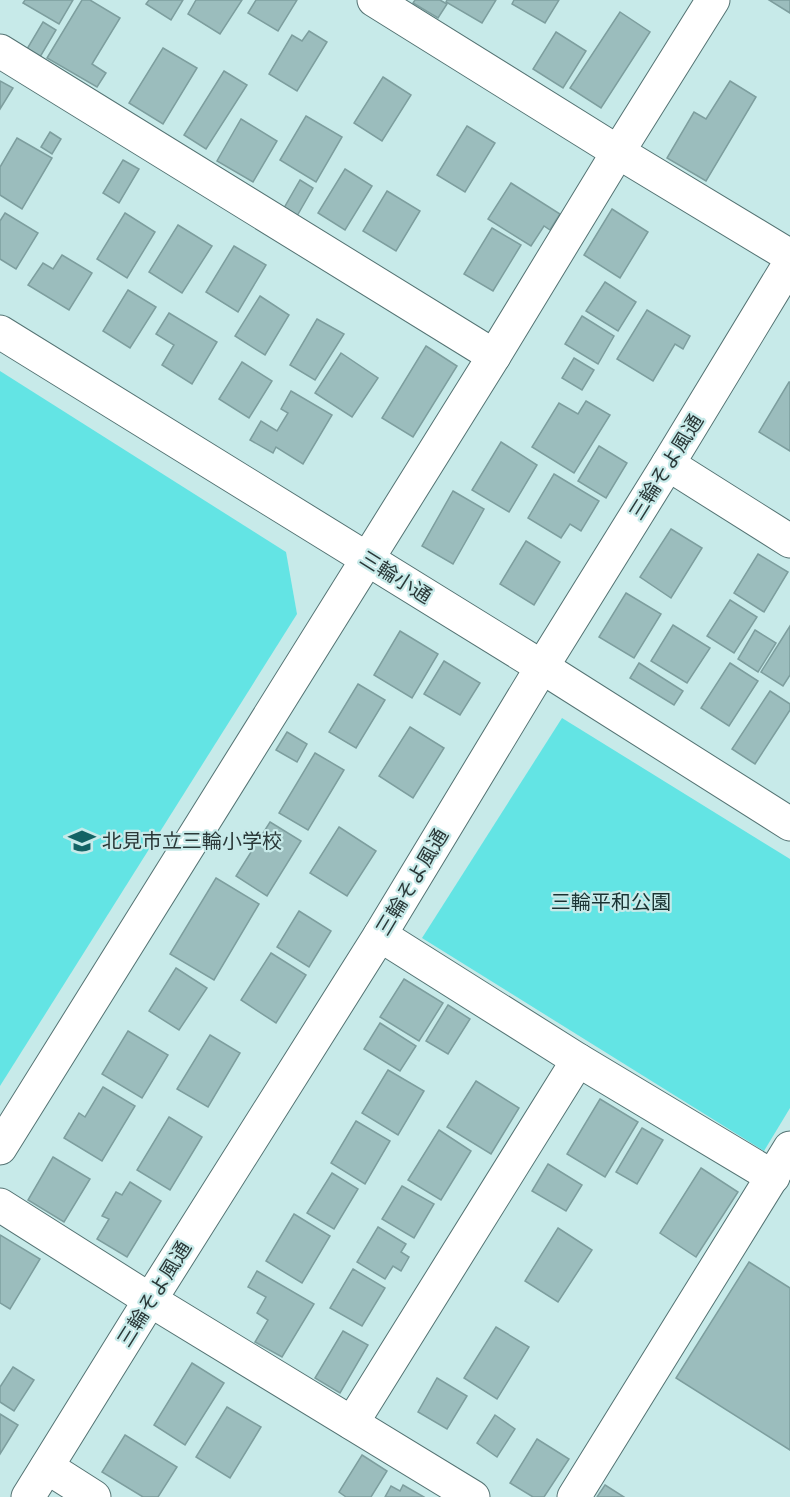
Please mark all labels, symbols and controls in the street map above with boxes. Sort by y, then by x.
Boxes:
street label: 三輪そよ風通 [624,410,708,524]
street label: 三輪小通 [356,546,436,608]
street label: 三輪そよ風通 [371,824,453,940]
school or university icon: 北見市立三輪小学校 [67,826,97,856]
place label: 北見市立三輪小学校 [102,829,282,853]
park label: 三輪平和公園 [551,890,671,914]
street label: 三輪そよ風通 [112,1237,196,1351]

